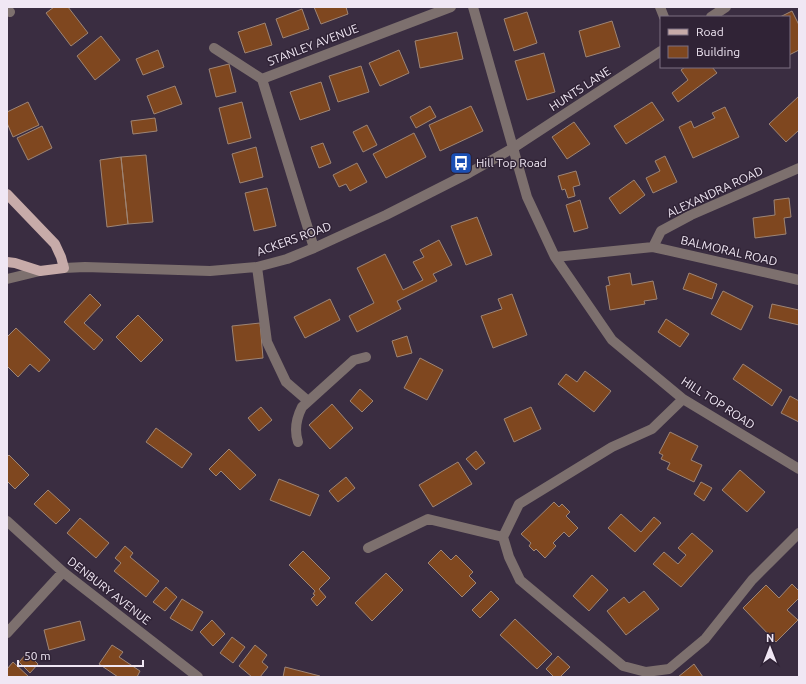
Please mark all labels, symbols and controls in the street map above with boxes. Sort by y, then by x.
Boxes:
legend [660,16,790,68]
street label: STANLEY AVENUE [266,21,360,68]
text: Road [696,25,724,38]
text: Building [696,45,740,58]
street label: HUNTS LANE [547,64,613,113]
bus stop icon: Hill Top Road [448,150,474,176]
place label: Hill Top Road [476,156,547,169]
street label: ALEXANDRA ROAD [665,164,765,220]
street label: ACKERS ROAD [255,219,333,258]
street label: BALMORAL ROAD [680,233,779,268]
street label: HILL TOP ROAD [679,374,757,431]
street label: DENBURY AVENUE [65,554,154,627]
north arrow [750,628,790,668]
text: N [766,632,774,644]
scale bar [18,642,143,668]
text: 50 m [24,649,51,662]

